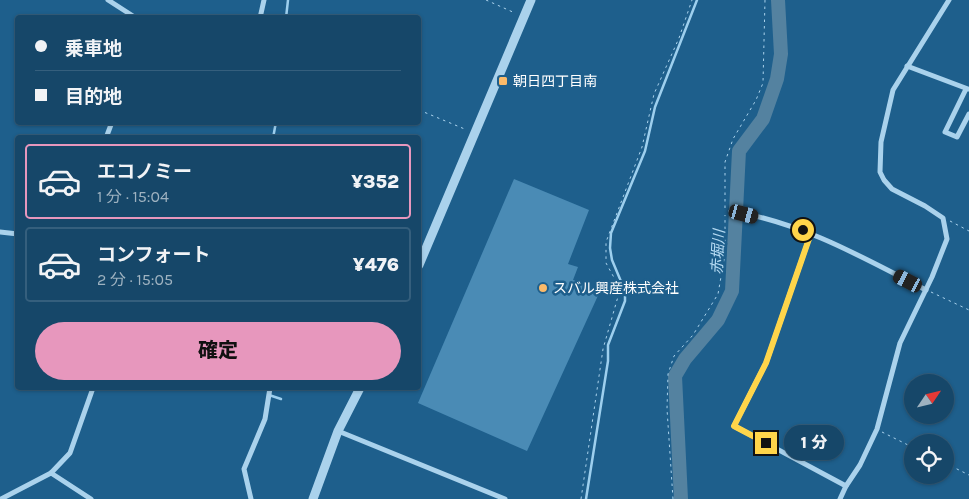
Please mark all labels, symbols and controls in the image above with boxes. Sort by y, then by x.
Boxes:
text: 乗車地 [65,38,122,60]
place label: 朝日四丁目南 [513,73,597,90]
marker: 朝日四丁目南 [497,75,509,87]
text: 目的地 [65,86,122,108]
icon: car [37,159,82,204]
text: エコノミー [97,161,192,183]
text: ¥352 [351,171,399,193]
text: 1 分 · 15:04 [97,187,169,206]
car [727,203,760,225]
route start [792,219,814,241]
water label: 赤堀川 [708,227,728,275]
icon: car [37,242,82,287]
text: コンフォート [97,244,210,266]
text: ¥476 [353,254,399,276]
car [891,268,924,294]
text: 2 分 · 15:05 [97,270,173,289]
place label: スバル興産株式会社 [553,280,679,297]
marker: スバル興産株式会社 [537,282,549,294]
button: 確定 [35,322,401,380]
north arrow [904,374,954,424]
map controls [904,374,954,484]
callout: 1 分 [784,426,844,460]
route end [755,432,777,454]
text: 1 分 [801,433,827,452]
button: locate [904,434,954,484]

